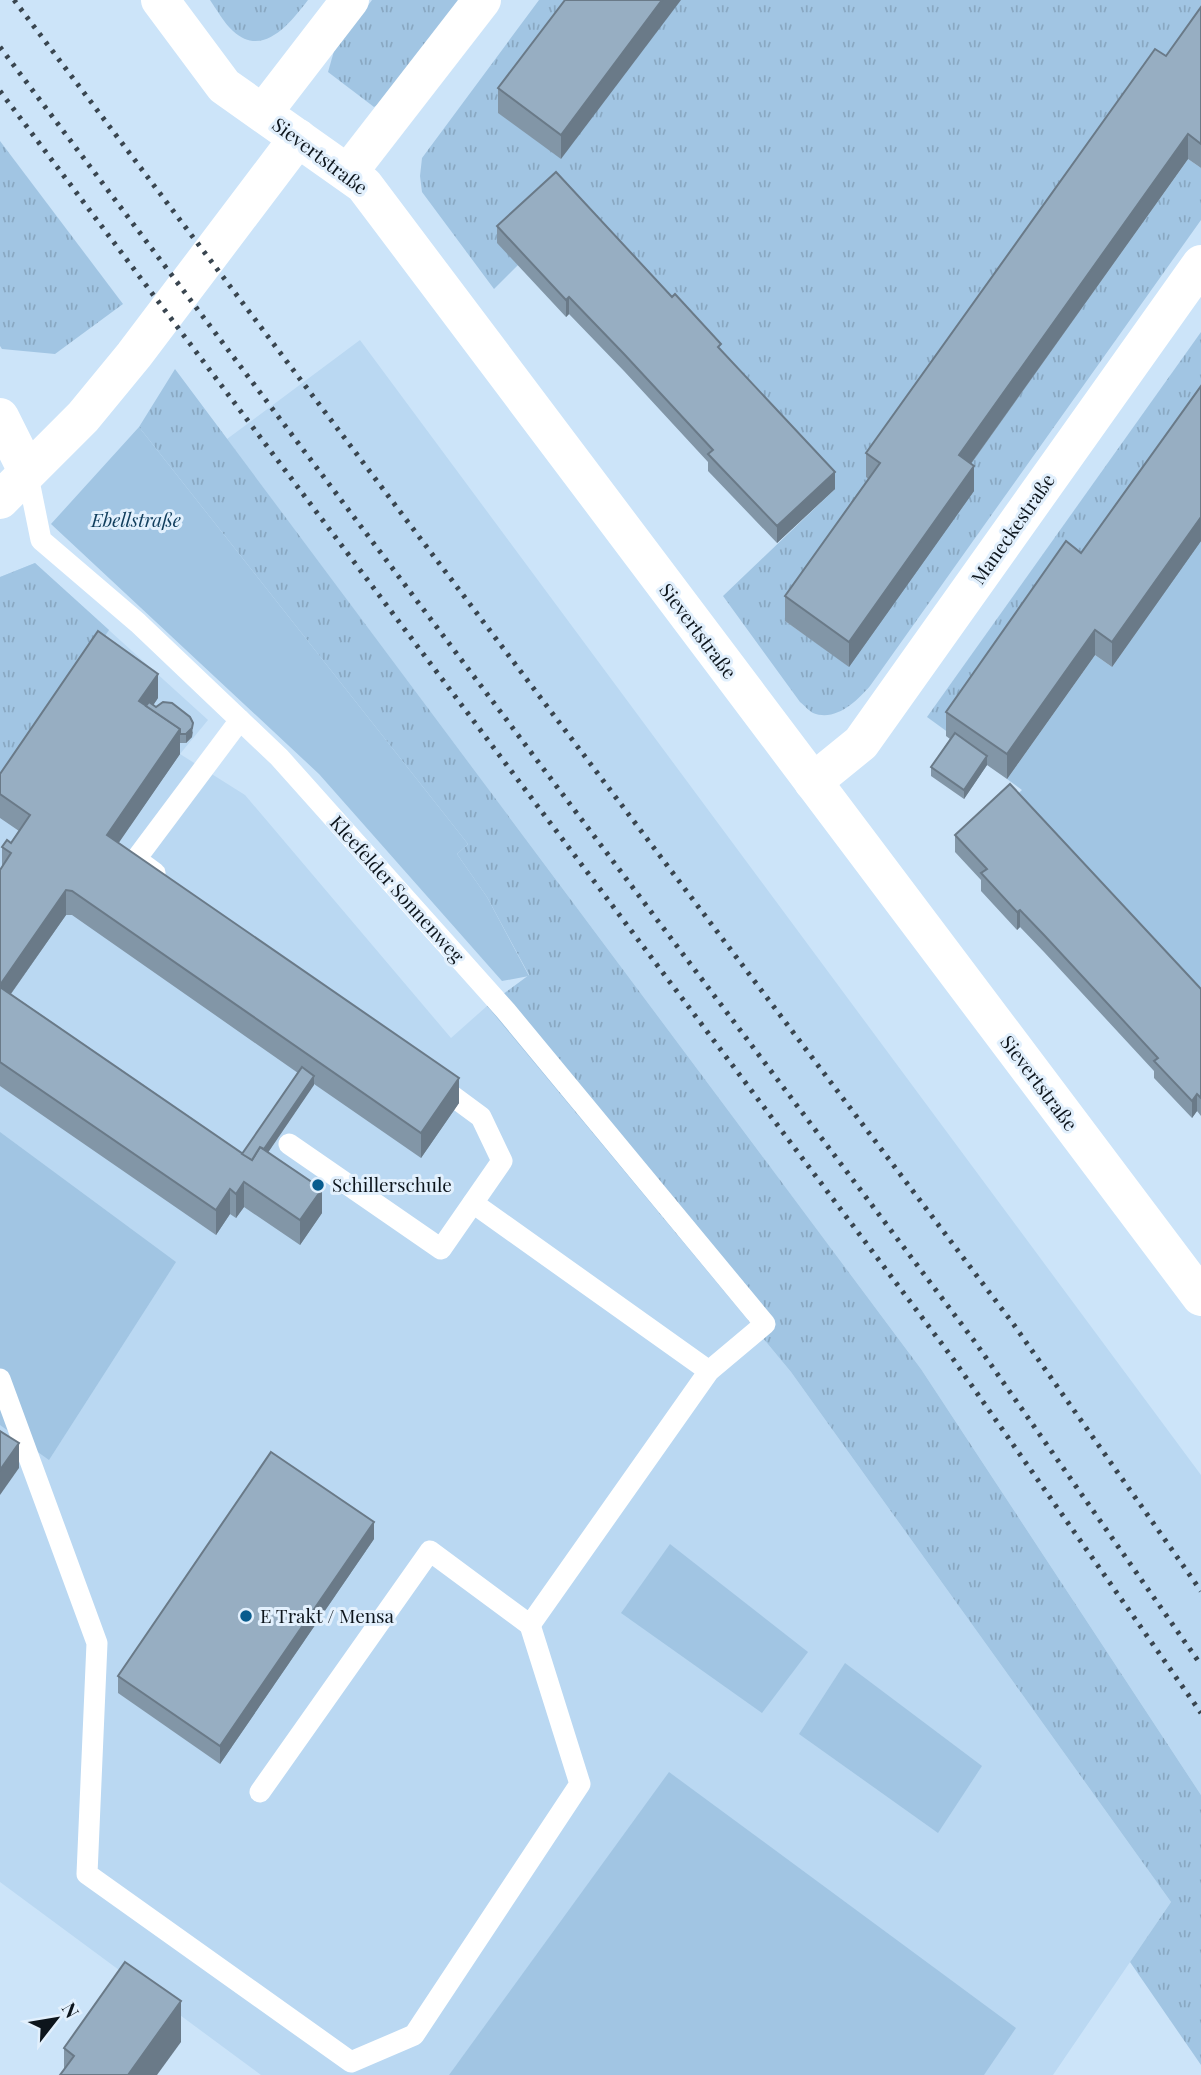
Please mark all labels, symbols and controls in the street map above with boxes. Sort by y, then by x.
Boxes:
street label: Sievertstraße [268,111,374,200]
street label: Maneckestraße [964,468,1060,589]
park label: Ebellstraße [90,506,181,532]
street label: Sievertstraße [654,577,743,683]
street label: Kleefelder Sonnenweg [325,809,471,967]
street label: Sievertstraße [995,1029,1084,1135]
place label: Schillerschule [332,1171,452,1197]
marker: Schillerschule [310,1177,326,1193]
place label: E Trakt / Mensa [260,1602,395,1628]
marker: E Trakt / Mensa [238,1608,254,1624]
north arrow [21,1984,91,2054]
text: N [57,1997,86,2023]

